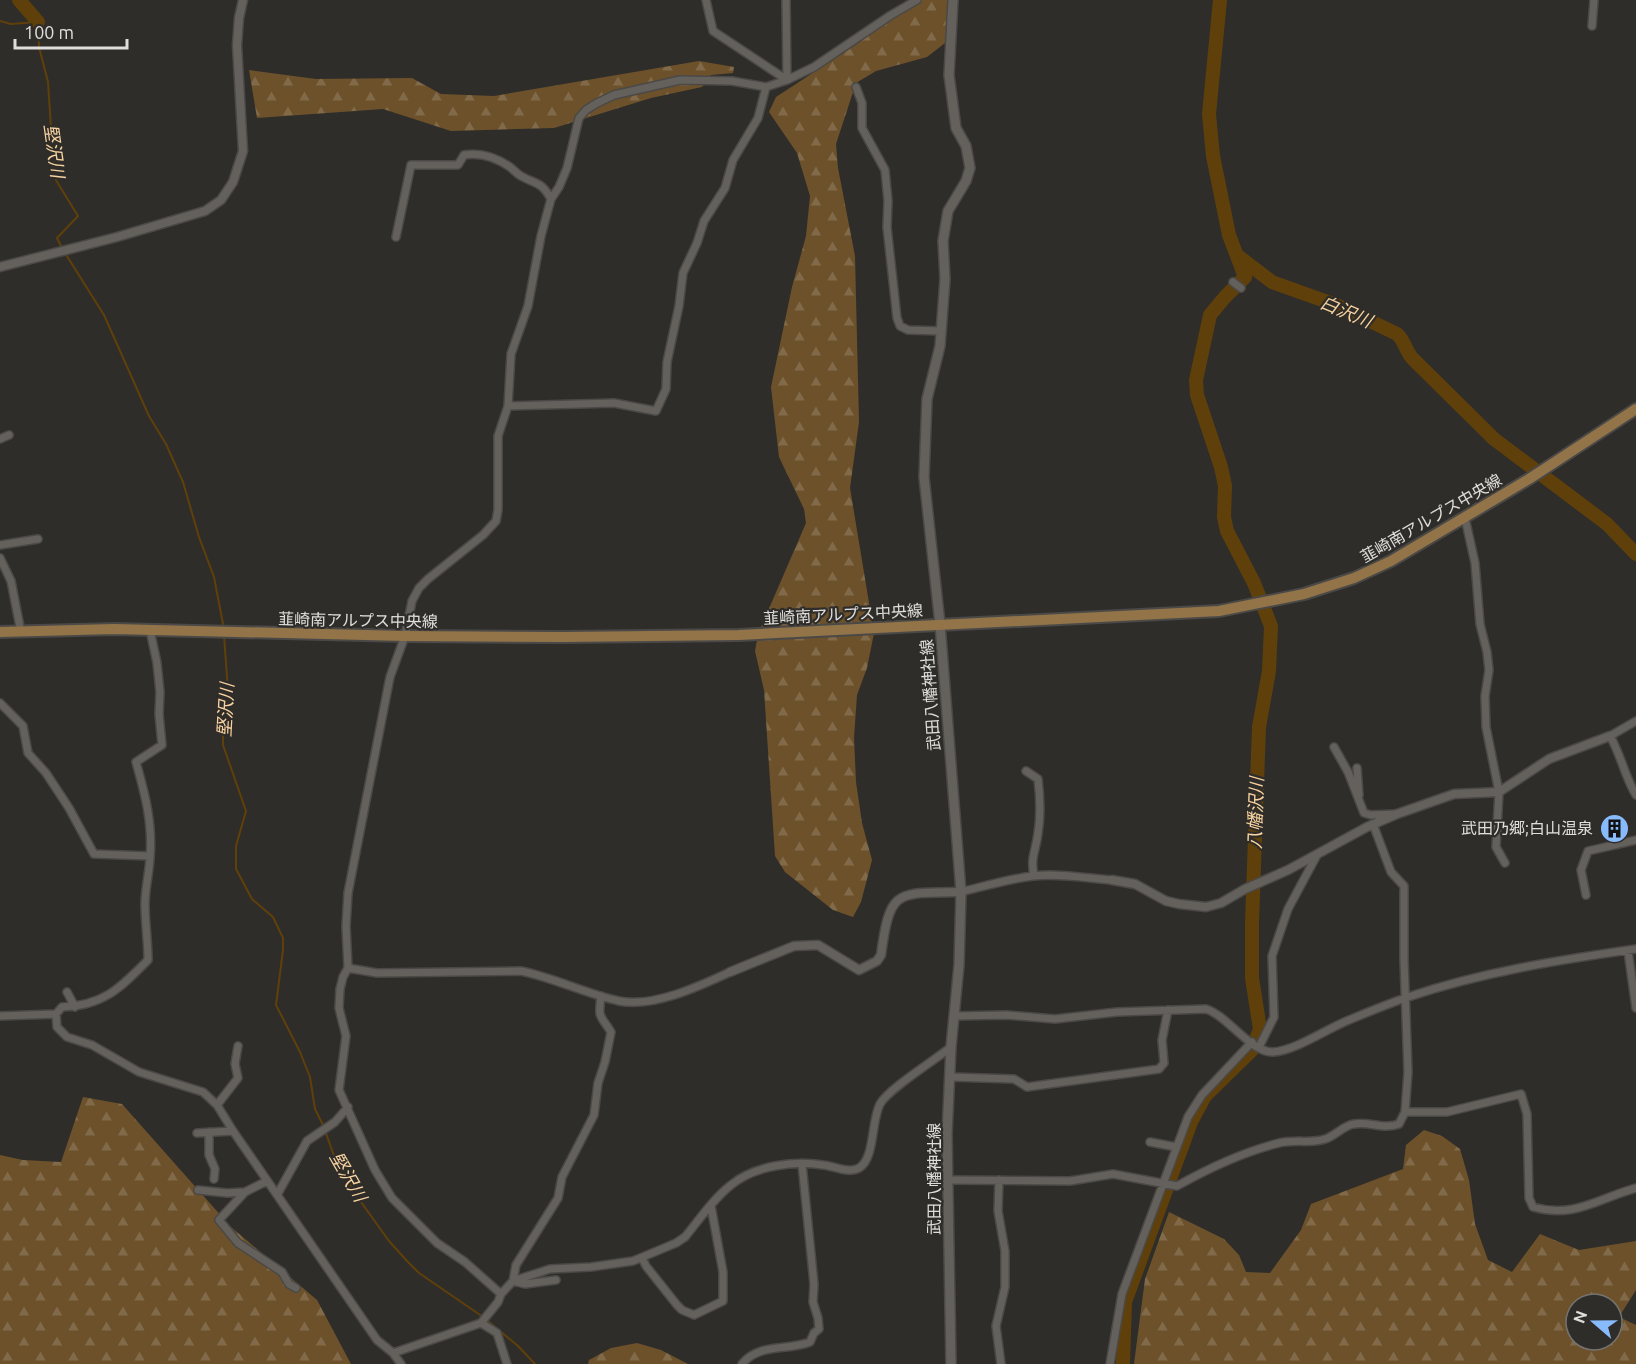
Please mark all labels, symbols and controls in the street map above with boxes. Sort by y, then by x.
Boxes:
scale bar [15,12,128,50]
text: 100 m [24,22,74,42]
water label: 堅沢川 [41,123,69,181]
water label: 白沢川 [1318,291,1377,332]
street label: 韮崎南アルプス中央線 [1357,470,1505,566]
street label: 韮崎南アルプス中央線 [763,601,923,627]
street label: 韮崎南アルプス中央線 [278,610,438,630]
street label: 武田八幡神社線 [917,639,943,751]
water label: 堅沢川 [214,680,237,737]
water label: 八幡沢川 [1244,775,1266,849]
building icon: 武田乃郷;白山温泉 [1598,812,1630,844]
place label: 武田乃郷;白山温泉 [1461,819,1593,837]
street label: 武田八幡神社線 [925,1123,943,1235]
water label: 堅沢川 [327,1148,372,1207]
north arrow [1564,1292,1624,1352]
text: N [1569,1308,1590,1326]

